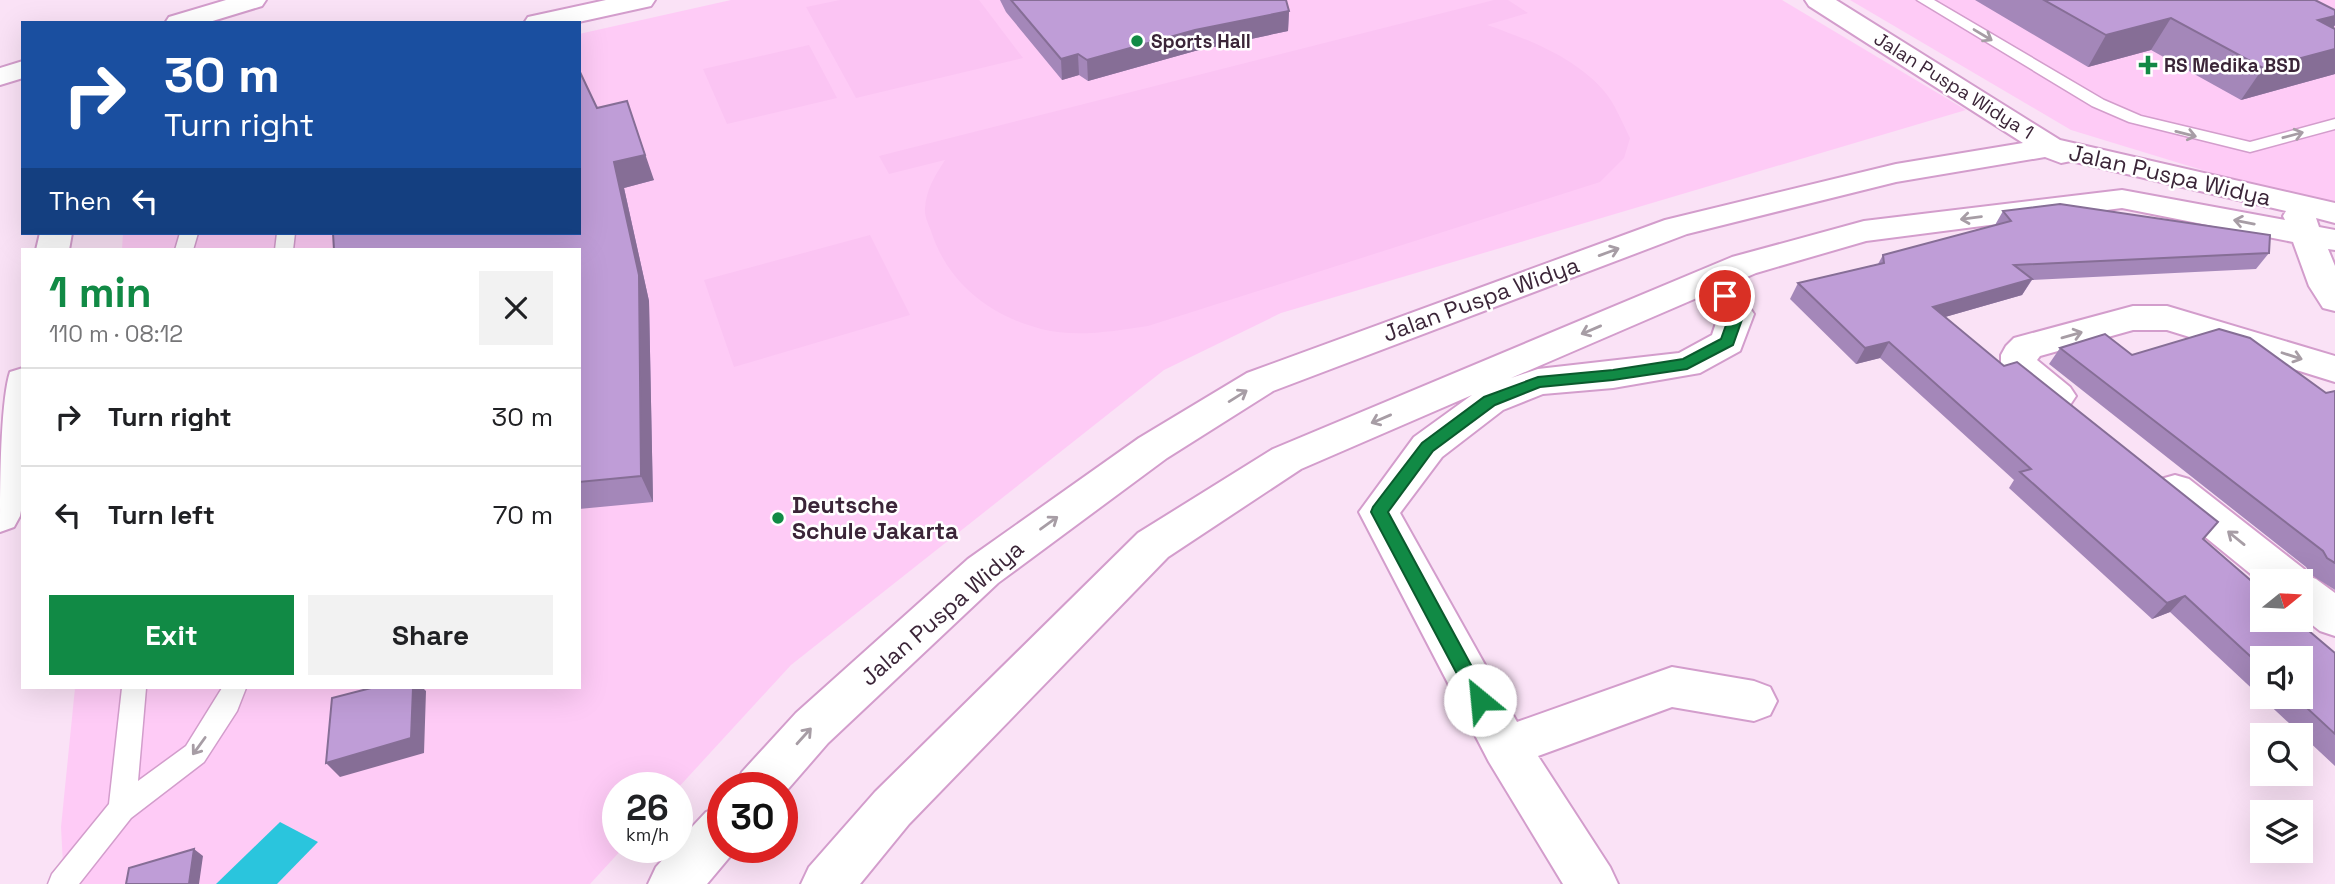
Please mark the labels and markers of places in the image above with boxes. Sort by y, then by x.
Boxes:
place label: Sports Hall [1151,29,1251,54]
marker: Sports Hall [1129,33,1145,49]
place label: RS Medika BSD [2164,53,2300,78]
marker: RS Medika BSD [2138,55,2158,75]
pin [1695,266,1755,326]
place label: Deutsche Schule Jakarta [792,490,958,546]
marker: Deutsche Schule Jakarta [770,510,786,526]

